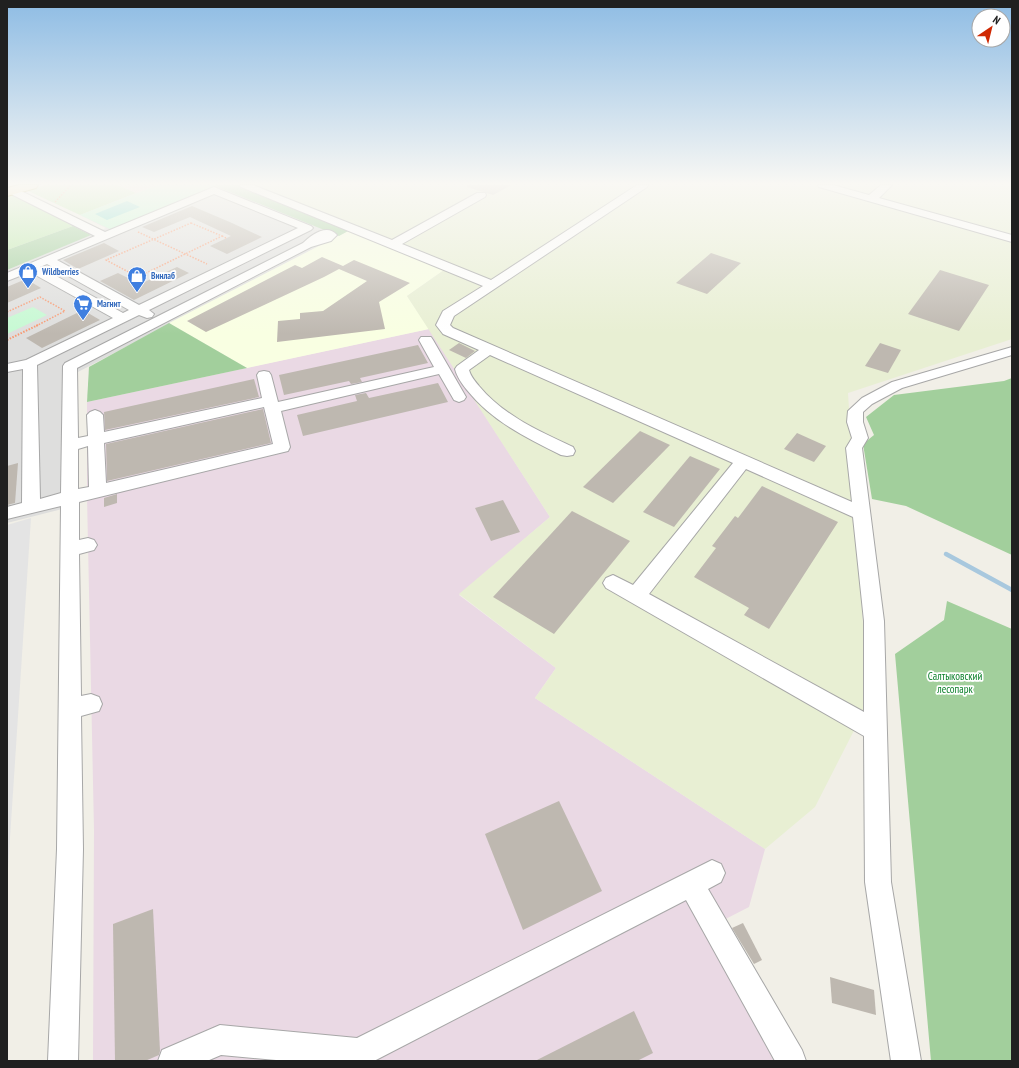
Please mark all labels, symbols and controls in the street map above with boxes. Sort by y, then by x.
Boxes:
north arrow [971,8,1011,48]
text: N [990,12,1003,27]
shop icon: Wildberries [17,261,39,289]
shop icon: Винлаб [126,265,148,293]
place label: Wildberries [41,266,79,277]
place label: Винлаб [151,270,175,281]
supermarket icon: Магнит [72,293,94,321]
place label: Магнит [97,298,122,309]
park label: Салтыковский лесопарк [928,669,982,696]

